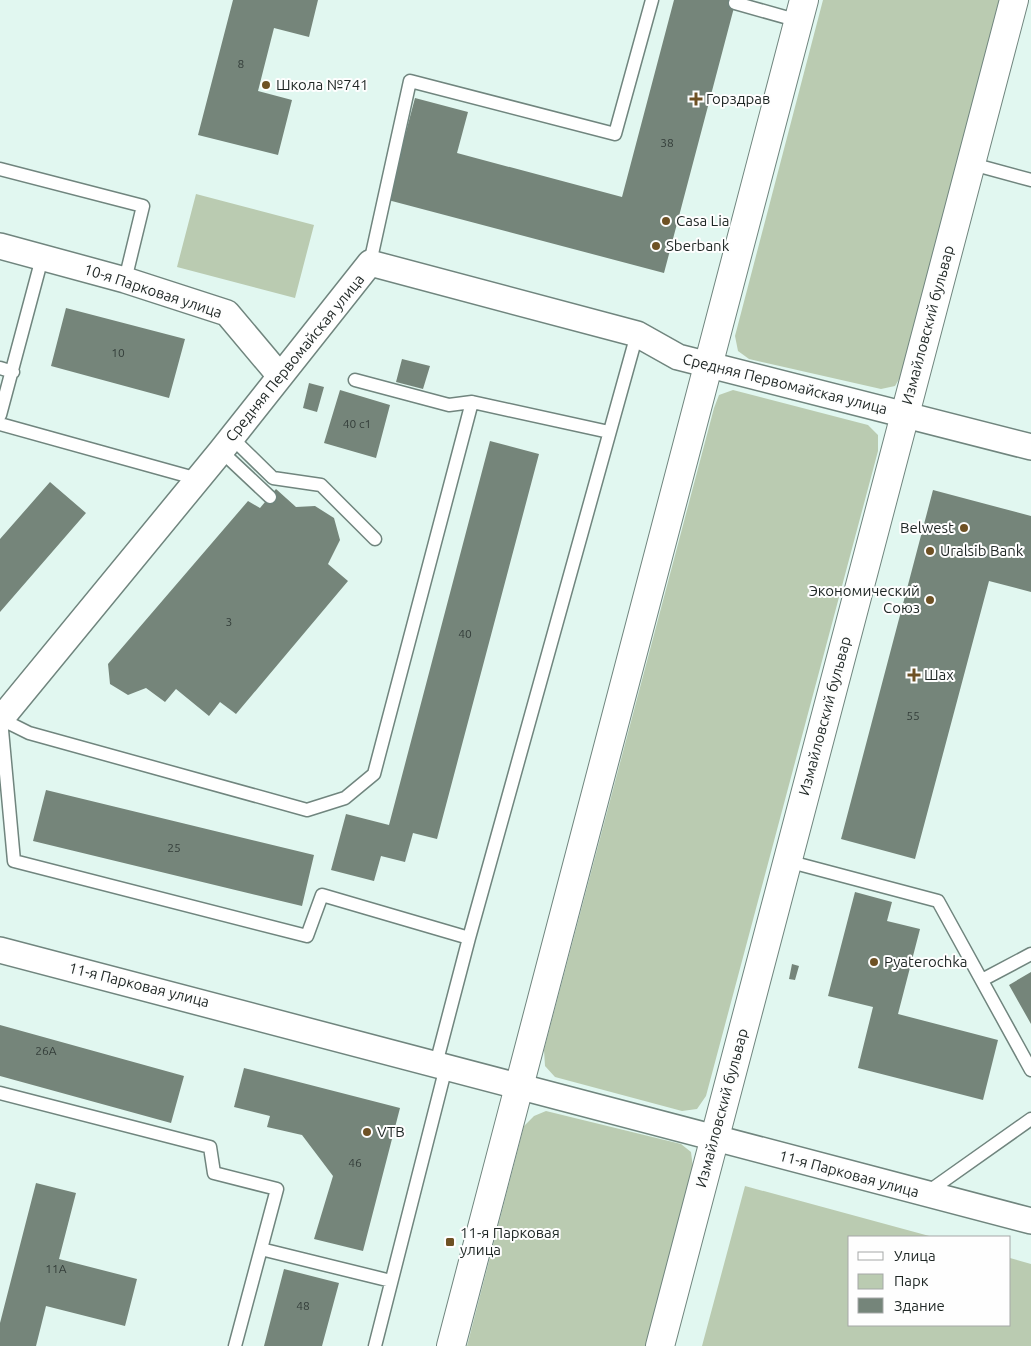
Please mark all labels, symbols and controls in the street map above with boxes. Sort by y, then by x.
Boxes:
house number: 8 [238,57,245,70]
place label: Школа №741 [276,76,369,93]
marker: Школа №741 [260,79,272,91]
place label: Горздрав [706,90,770,107]
marker: Горздрав [690,93,702,105]
house number: 38 [660,136,674,149]
place label: Casa Lia [676,212,730,229]
marker: Casa Lia [660,215,672,227]
place label: Sberbank [666,237,730,254]
marker: Sberbank [650,240,662,252]
street label: Измайловский бульвар [898,243,957,406]
street label: 10-я Парковая улица [82,260,224,321]
street label: Средняя Первомайская улица [222,271,367,445]
house number: 10 [111,346,125,359]
street label: Средняя Первомайская улица [681,350,889,417]
house number: 40 с1 [343,417,371,430]
place label: Belwest [900,519,954,536]
marker: Belwest [958,522,970,534]
place label: Uralsib Bank [940,542,1024,559]
marker: Uralsib Bank [924,545,936,557]
place label: Экономический Союз [809,582,920,616]
marker: Экономический Союз [924,594,936,606]
house number: 3 [226,615,232,628]
house number: 40 [458,627,472,640]
street label: Измайловский бульвар [795,634,854,797]
place label: Шах [924,666,954,683]
marker: Шах [908,669,920,681]
house number: 55 [906,709,920,722]
house number: 25 [167,841,181,854]
place label: Pyaterochka [884,953,967,970]
marker: Pyaterochka [868,956,880,968]
street label: 11-я Парковая улица [67,959,211,1010]
street label: Измайловский бульвар [692,1026,751,1189]
house number: 26А [35,1044,57,1057]
place label: VTB [377,1123,405,1140]
marker: VTB [361,1126,373,1138]
street label: 11-я Парковая улица [777,1147,921,1200]
house number: 46 [348,1156,362,1169]
place label: 11-я Парковая улица [460,1224,560,1258]
marker: 11-я Парковая улица [444,1236,456,1248]
legend [848,1236,1011,1326]
text: Улица [894,1247,936,1264]
house number: 11А [45,1262,67,1275]
text: Парк [894,1272,929,1289]
text: Здание [894,1297,945,1314]
house number: 48 [296,1299,310,1312]

